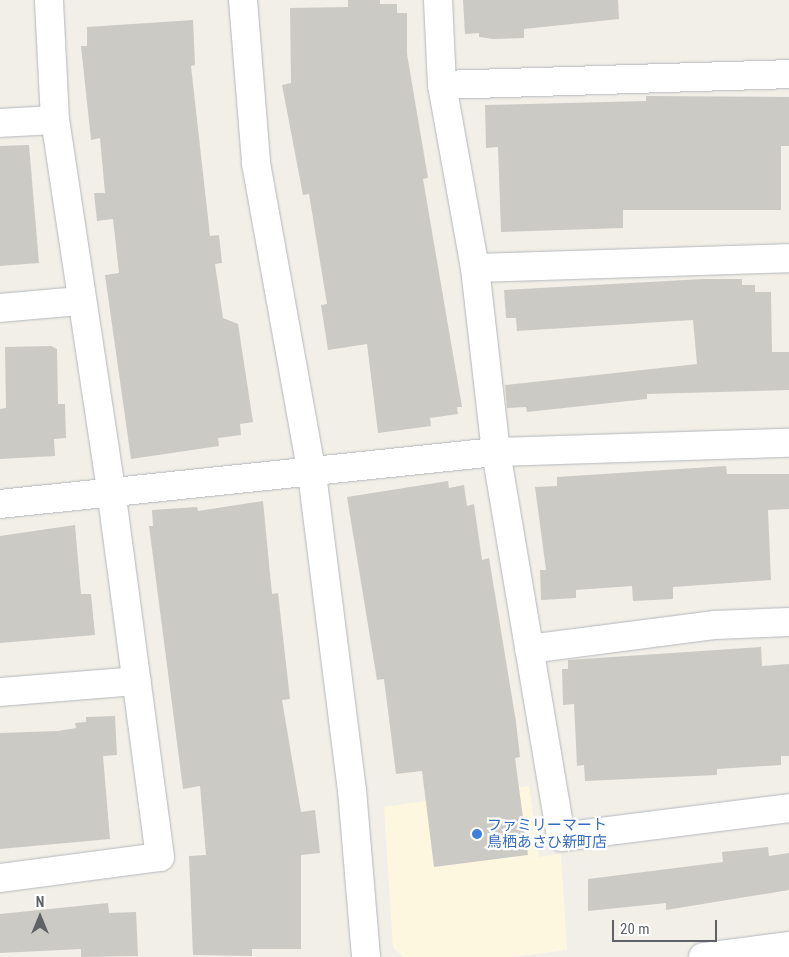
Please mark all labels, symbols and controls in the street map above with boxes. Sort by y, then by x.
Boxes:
place label: ファミリーマート 鳥栖あさひ新町店 [487,816,607,851]
marker: ファミリーマート 鳥栖あさひ新町店 [471,828,483,840]
north arrow [15,892,65,942]
text: N [36,894,44,910]
scale bar [614,910,719,942]
text: 20 m [620,920,650,938]

